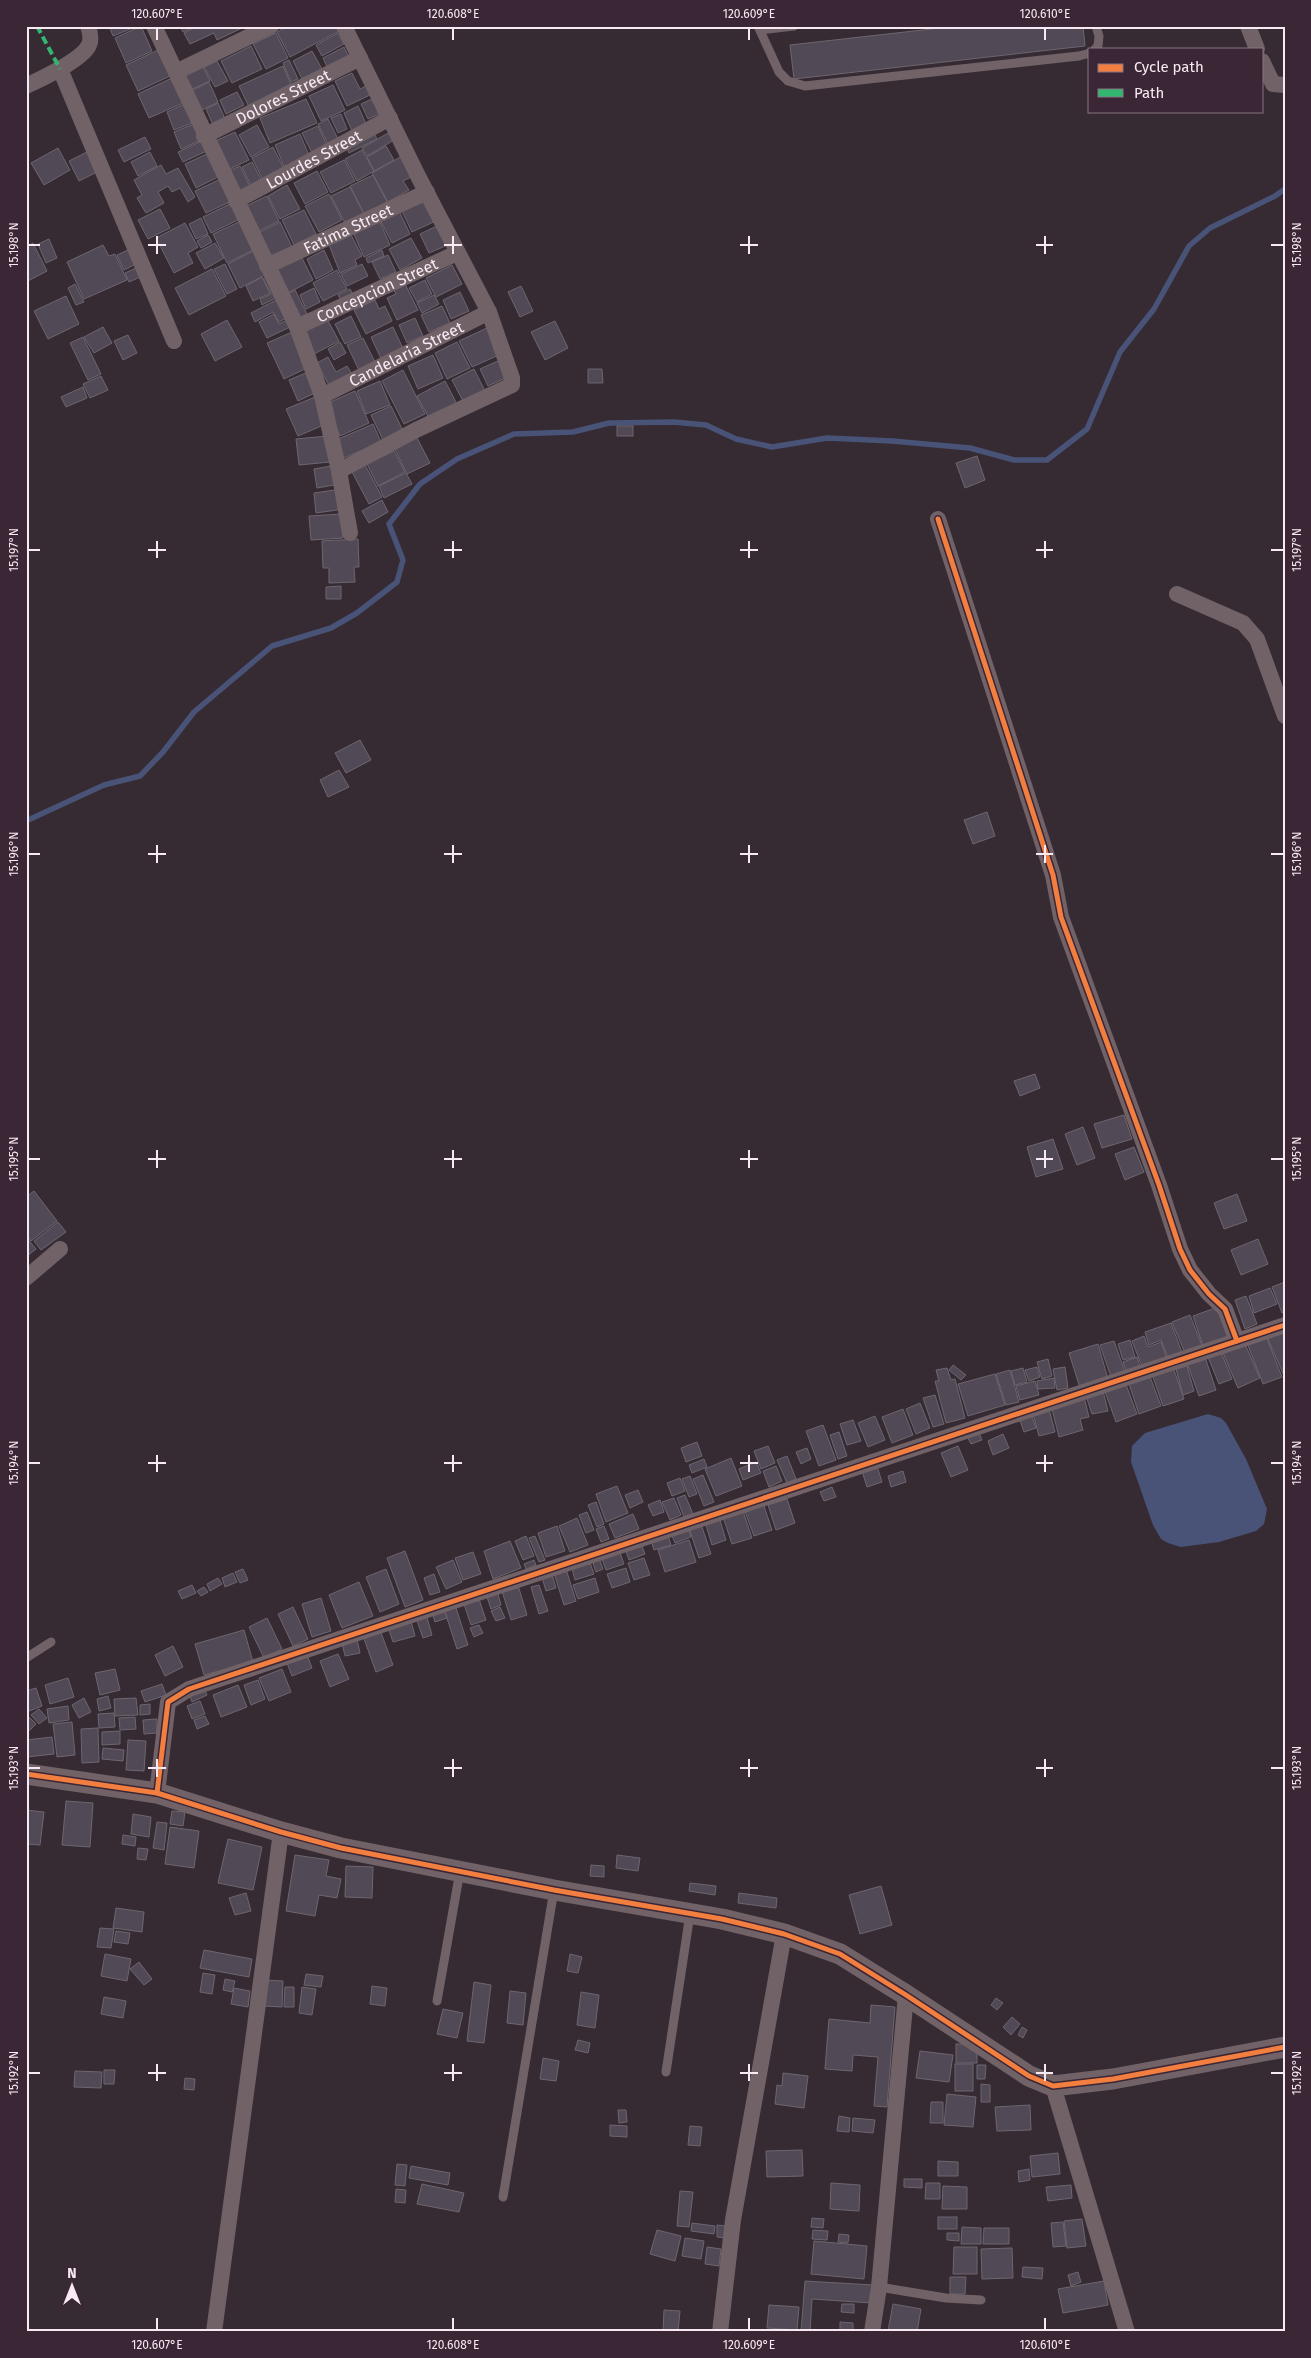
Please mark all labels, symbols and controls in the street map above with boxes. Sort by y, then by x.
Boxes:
text: 120.607°E [131,7,183,21]
text: 120.608°E [427,7,480,21]
text: 120.609°E [723,7,775,21]
text: 120.610°E [1020,7,1071,21]
legend [1088,48,1264,112]
text: Cycle path [1134,58,1204,76]
street label: Dolores Street [232,65,334,129]
text: Path [1134,84,1164,102]
street label: Lourdes Street [263,126,365,193]
street label: Fatima Street [300,200,396,258]
text: 15.198°N [7,222,21,268]
text: 15.198°N [1290,222,1304,268]
street label: Concepcion Street [313,254,441,327]
street label: Candelaria Street [346,317,467,391]
text: 15.197°N [7,528,21,572]
text: 15.197°N [1290,528,1304,572]
text: 15.196°N [7,831,21,877]
text: 15.196°N [1290,831,1304,877]
text: 15.195°N [7,1137,21,1181]
text: 15.195°N [1290,1137,1304,1181]
text: 15.194°N [7,1440,21,1486]
text: 15.194°N [1290,1440,1304,1486]
text: 15.193°N [7,1746,21,1790]
text: 15.193°N [1290,1746,1304,1790]
text: 15.192°N [7,2051,21,2095]
text: 15.192°N [1290,2051,1304,2095]
north arrow [48,2260,98,2310]
text: N [67,2265,77,2282]
text: 120.607°E [131,2338,183,2352]
text: 120.608°E [427,2338,480,2352]
text: 120.609°E [723,2338,775,2352]
text: 120.610°E [1020,2338,1071,2352]

